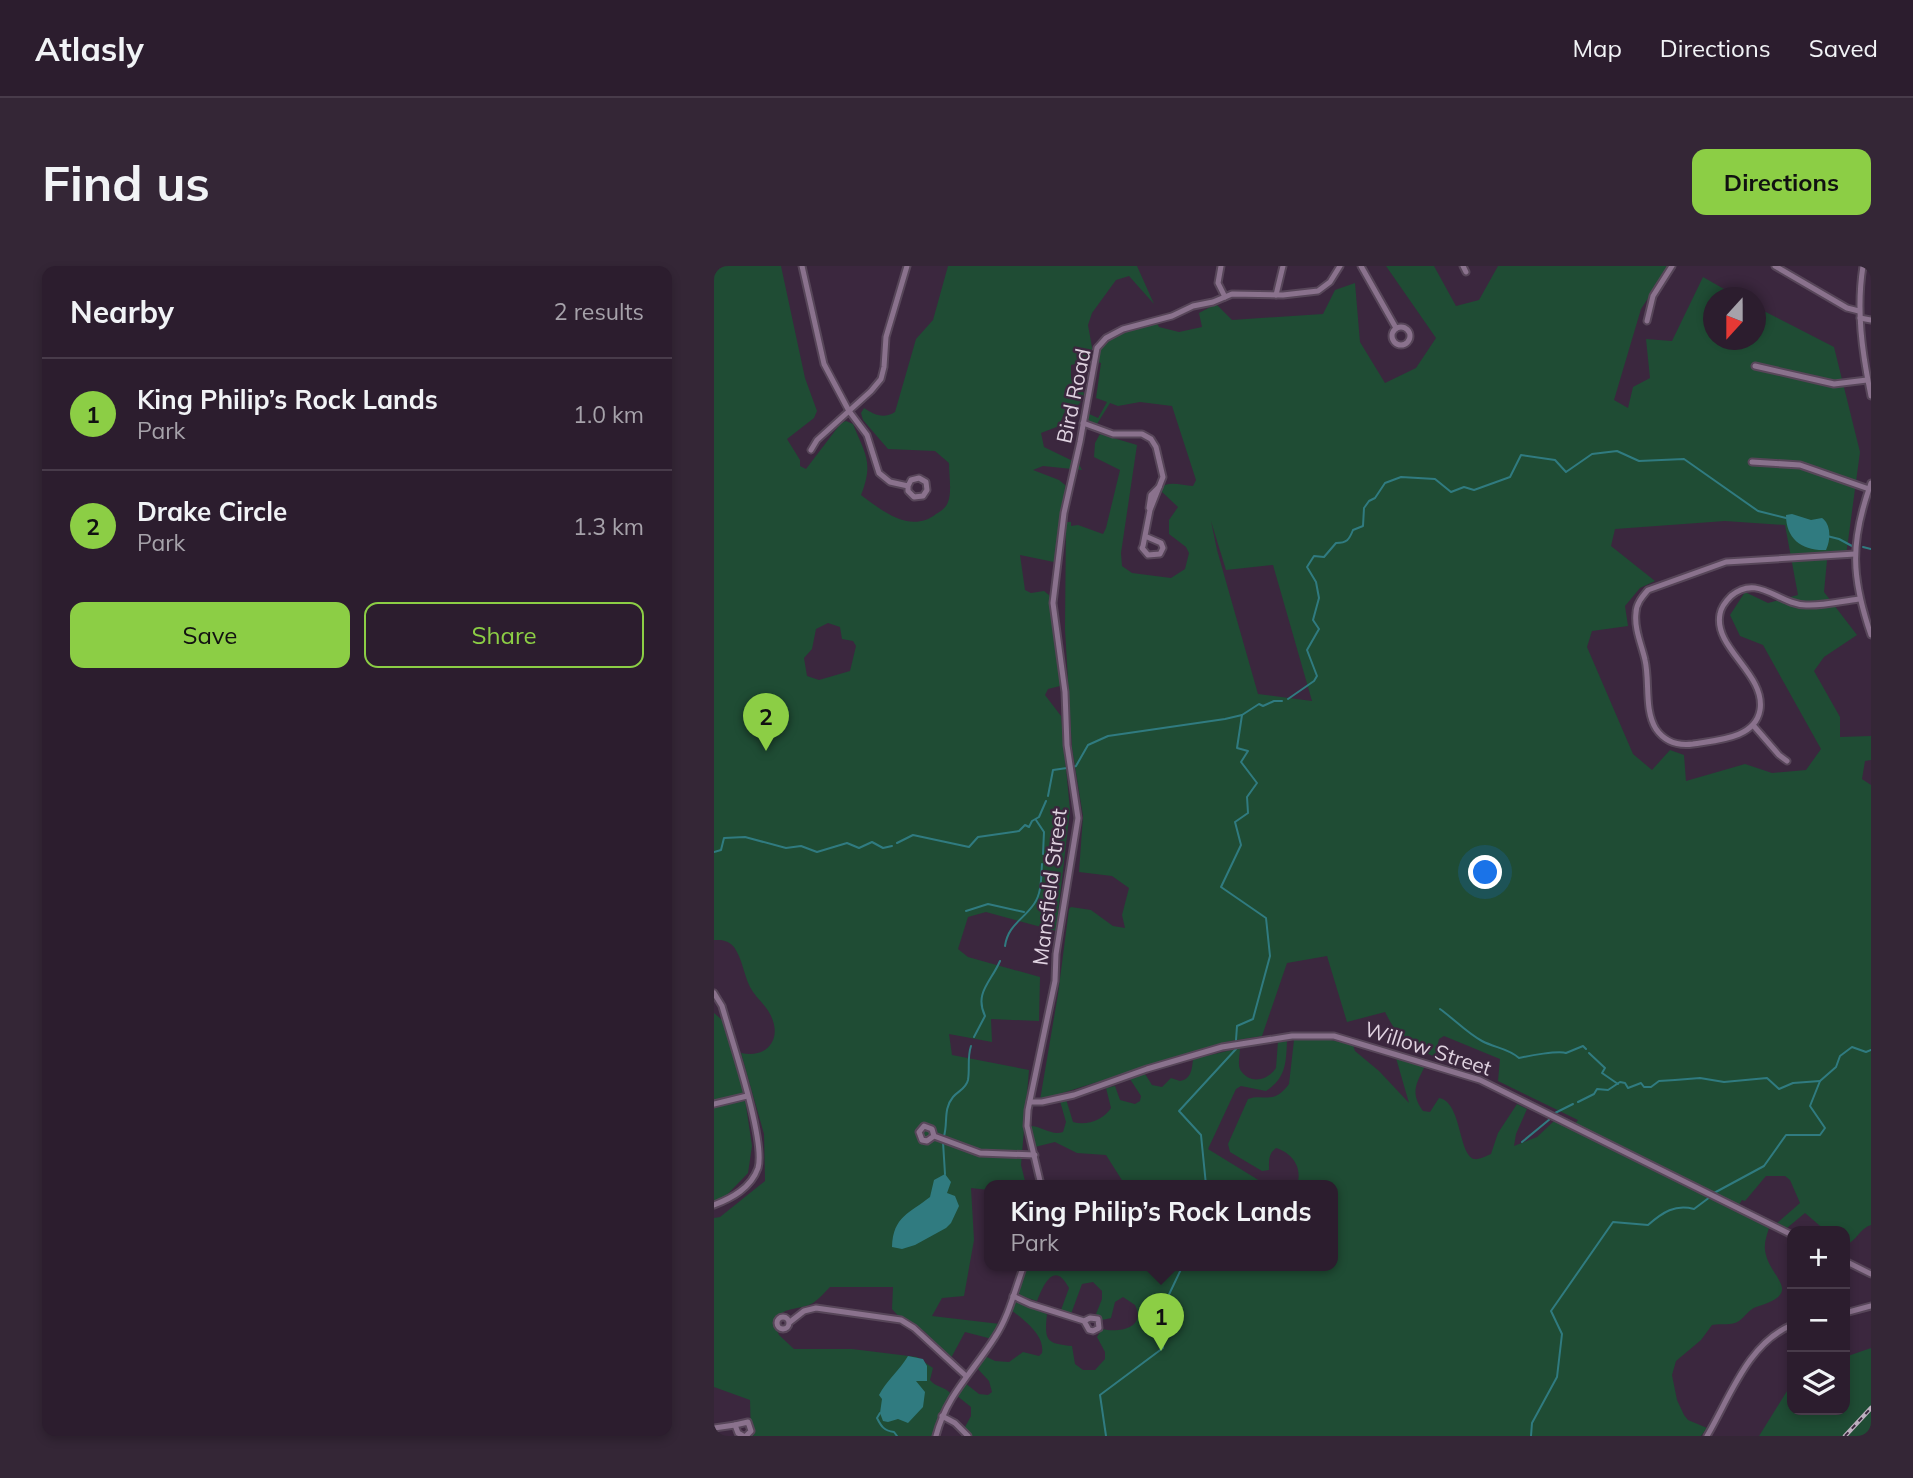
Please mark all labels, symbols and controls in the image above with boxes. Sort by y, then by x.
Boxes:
text: Atlasly [35,28,144,69]
text: Map [1572,33,1622,63]
text: Directions [1660,33,1771,63]
text: Saved [1809,33,1878,63]
button: Directions [1692,149,1871,215]
text: Find us [42,152,210,213]
north arrow [1703,287,1766,350]
text: Nearby [70,293,174,331]
text: 2 results [554,297,644,326]
street label: Bird Road [1050,346,1096,446]
text: King Philip’s Rock Lands [137,383,438,416]
text: 1 [86,400,100,429]
text: 1.0 km [573,400,644,429]
text: Park [137,416,185,445]
text: Drake Circle [137,495,287,528]
text: 2 [86,512,100,541]
text: 1.3 km [573,512,644,541]
text: Park [137,528,185,557]
button: Save [70,602,350,668]
button: Share [364,602,644,668]
pin: 2 [743,693,789,751]
street label: Mansfield Street [1026,807,1072,967]
your location [1468,855,1502,889]
street label: Willow Street [1362,1015,1495,1081]
popup [984,1180,1338,1271]
text: King Philip’s Rock Lands [1011,1195,1311,1228]
map controls [1787,1226,1850,1415]
button: + [1787,1226,1850,1289]
text: Park [1011,1228,1059,1257]
button: − [1787,1289,1850,1352]
pin: 1 [1138,1293,1184,1351]
button: layers [1787,1352,1850,1415]

